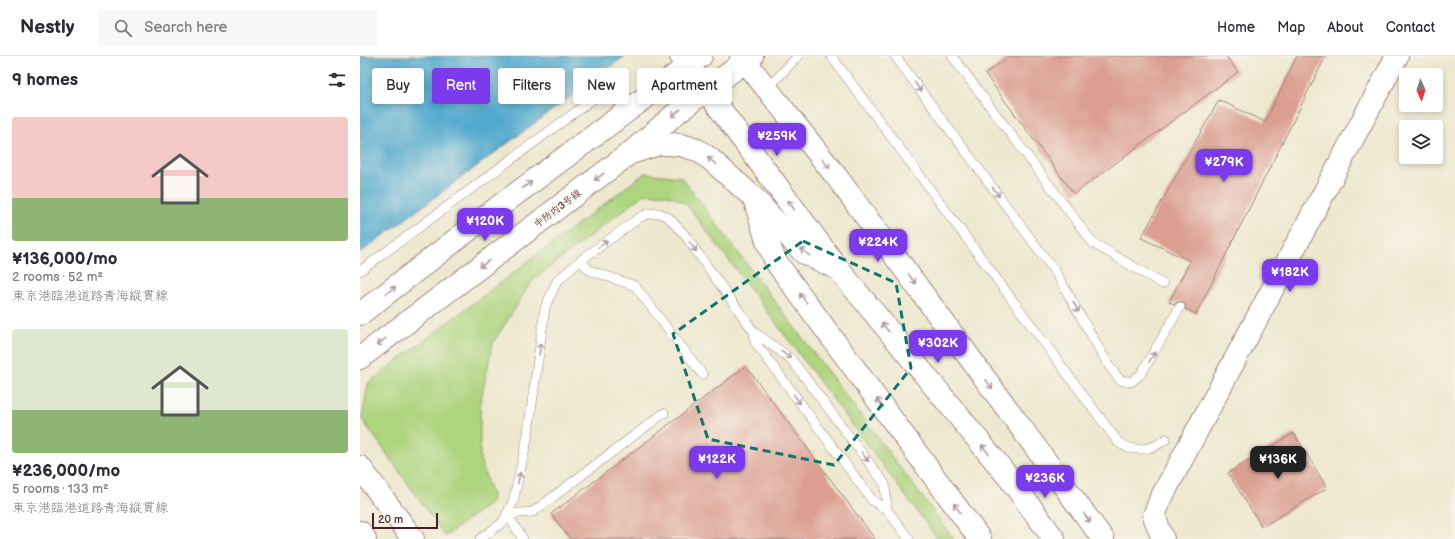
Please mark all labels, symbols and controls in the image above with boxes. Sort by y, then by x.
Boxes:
search box [98,10,378,46]
text: Nestly [20,16,74,39]
icon: search [112,17,134,39]
text: Search here [144,18,227,37]
text: Home [1217,19,1255,36]
text: Map [1277,19,1305,36]
text: About [1327,19,1364,36]
text: Contact [1386,19,1435,36]
chip: Buy [372,68,424,104]
chip: Rent [432,68,490,104]
chip: Filters [498,68,565,104]
chip: New [573,68,629,104]
chip: Apartment [637,68,732,104]
north arrow [1399,68,1443,112]
map controls [1399,68,1443,164]
icon: filters [326,69,348,91]
text: 9 homes [12,70,78,90]
one-way arrow [914,82,922,93]
one-way arrow [671,109,682,118]
button: layers [1399,120,1443,164]
pin: ¥259K [749,123,805,157]
text: ¥259K [757,128,797,144]
icon: home [144,143,216,215]
pin: ¥279K [1196,149,1252,183]
text: ¥279K [1204,154,1244,170]
one-way arrow [707,156,718,165]
one-way arrow [822,158,830,169]
one-way arrow [593,172,604,181]
one-way arrow [521,181,532,189]
one-way arrow [991,186,1000,197]
street label: 中防内3号線 [532,187,584,230]
one-way arrow [787,199,795,210]
pin: ¥120K [457,208,513,242]
text: ¥120K [466,213,504,229]
pin: ¥224K [850,229,906,263]
text: ¥224K [858,234,898,250]
one-way arrow [597,240,608,249]
one-way arrow [689,241,697,252]
one-way arrow [799,247,810,256]
text: ¥136,000/mo [12,249,118,269]
pin: ¥182K [1262,259,1318,293]
one-way arrow [479,260,490,268]
text: ¥182K [1271,264,1309,280]
text: 2 rooms · 52 m² [12,269,103,285]
one-way arrow [908,274,916,285]
one-way arrow [385,286,396,295]
text: 東京港臨港道路青海縦貫線 [12,288,168,304]
one-way arrow [799,293,807,304]
one-way arrow [1072,301,1080,313]
one-way arrow [881,321,890,332]
pin: ¥302K [910,330,966,364]
text: ¥302K [918,335,958,351]
one-way arrow [375,338,386,347]
one-way arrow [536,343,544,356]
one-way arrow [780,351,791,359]
one-way arrow [1148,352,1156,363]
icon: home [144,355,216,427]
one-way arrow [985,378,993,389]
one-way arrow [793,393,801,404]
one-way arrow [876,398,884,409]
one-way arrow [980,444,989,455]
pin: ¥122K [689,446,745,480]
pin: ¥136K [1250,446,1306,480]
text: ¥122K [698,451,736,467]
text: ¥136K [1259,451,1297,467]
one-way arrow [861,452,869,463]
text: ¥236,000/mo [12,461,120,481]
pin: ¥236K [1017,465,1073,499]
text: ¥236K [1025,470,1065,486]
one-way arrow [515,472,523,485]
text: 5 rooms · 133 m² [12,481,109,497]
text: 東京港臨港道路青海縦貫線 [12,500,168,516]
one-way arrow [953,502,961,513]
scale bar [372,511,438,530]
one-way arrow [1083,512,1092,523]
text: 20 m [378,513,403,526]

